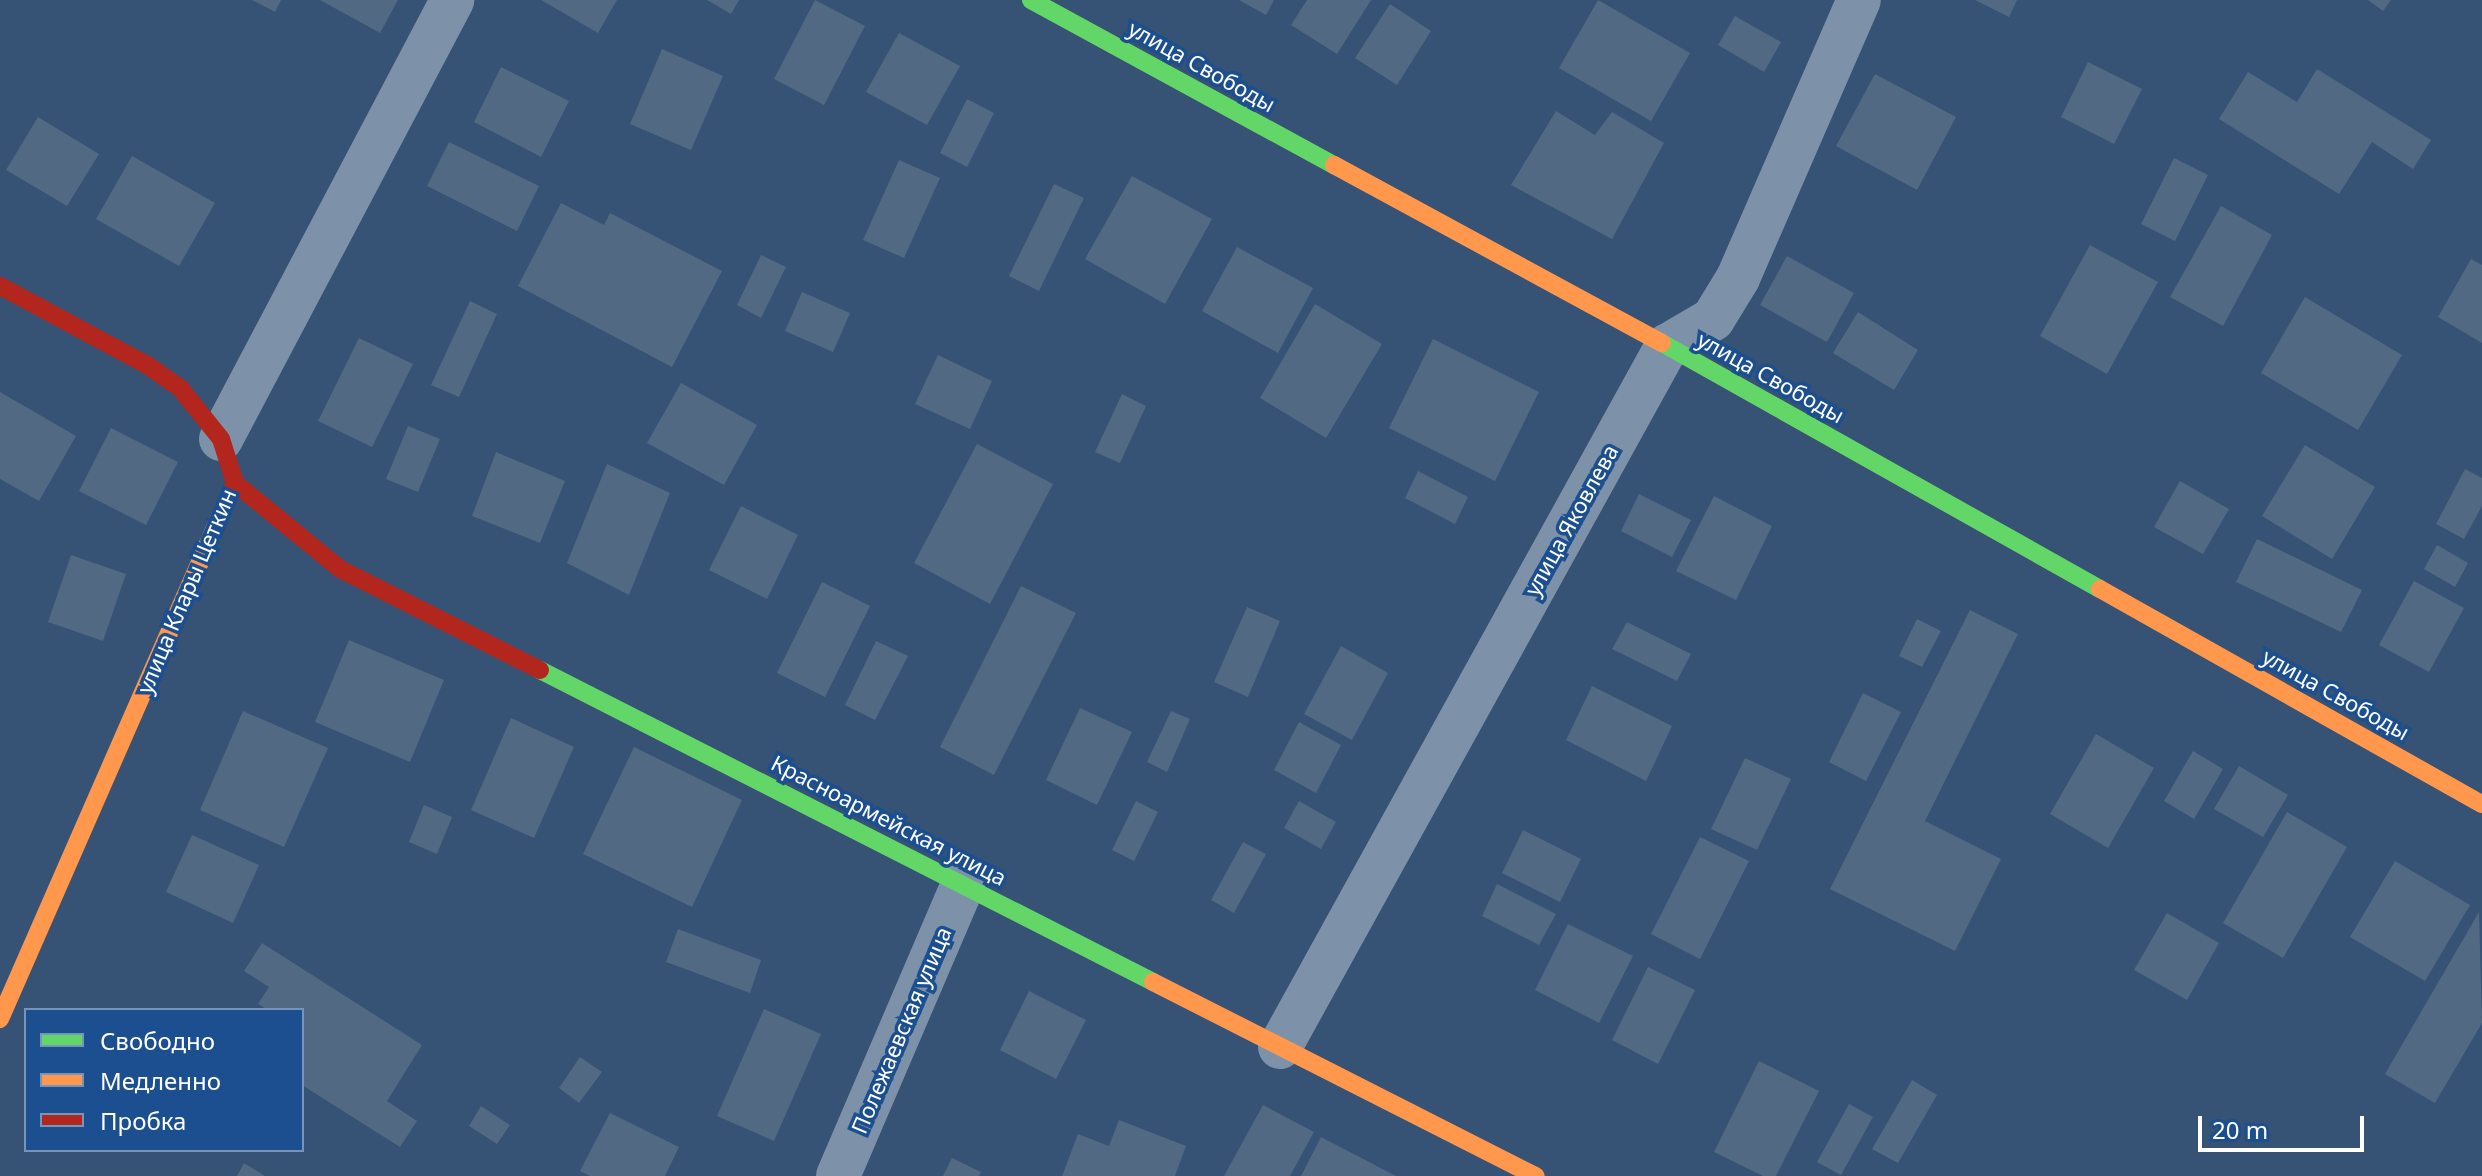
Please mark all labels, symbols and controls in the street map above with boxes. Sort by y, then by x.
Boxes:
street label: улица Свободы [1124,15,1280,117]
street label: улица Свободы [1693,326,1849,428]
street label: улица Яковлева [1519,440,1623,600]
street label: улица Клары Цеткин [131,485,241,697]
street label: улица Свободы [2258,643,2414,745]
street label: Красноармейская улица [767,749,1011,891]
street label: Полежаевская улица [845,923,957,1137]
legend [24,1008,304,1152]
text: Свободно [100,1024,215,1057]
text: Медленно [100,1064,221,1097]
scale bar [2202,1100,2368,1150]
text: Пробка [100,1104,186,1137]
text: 20 m [2212,1113,2268,1146]

